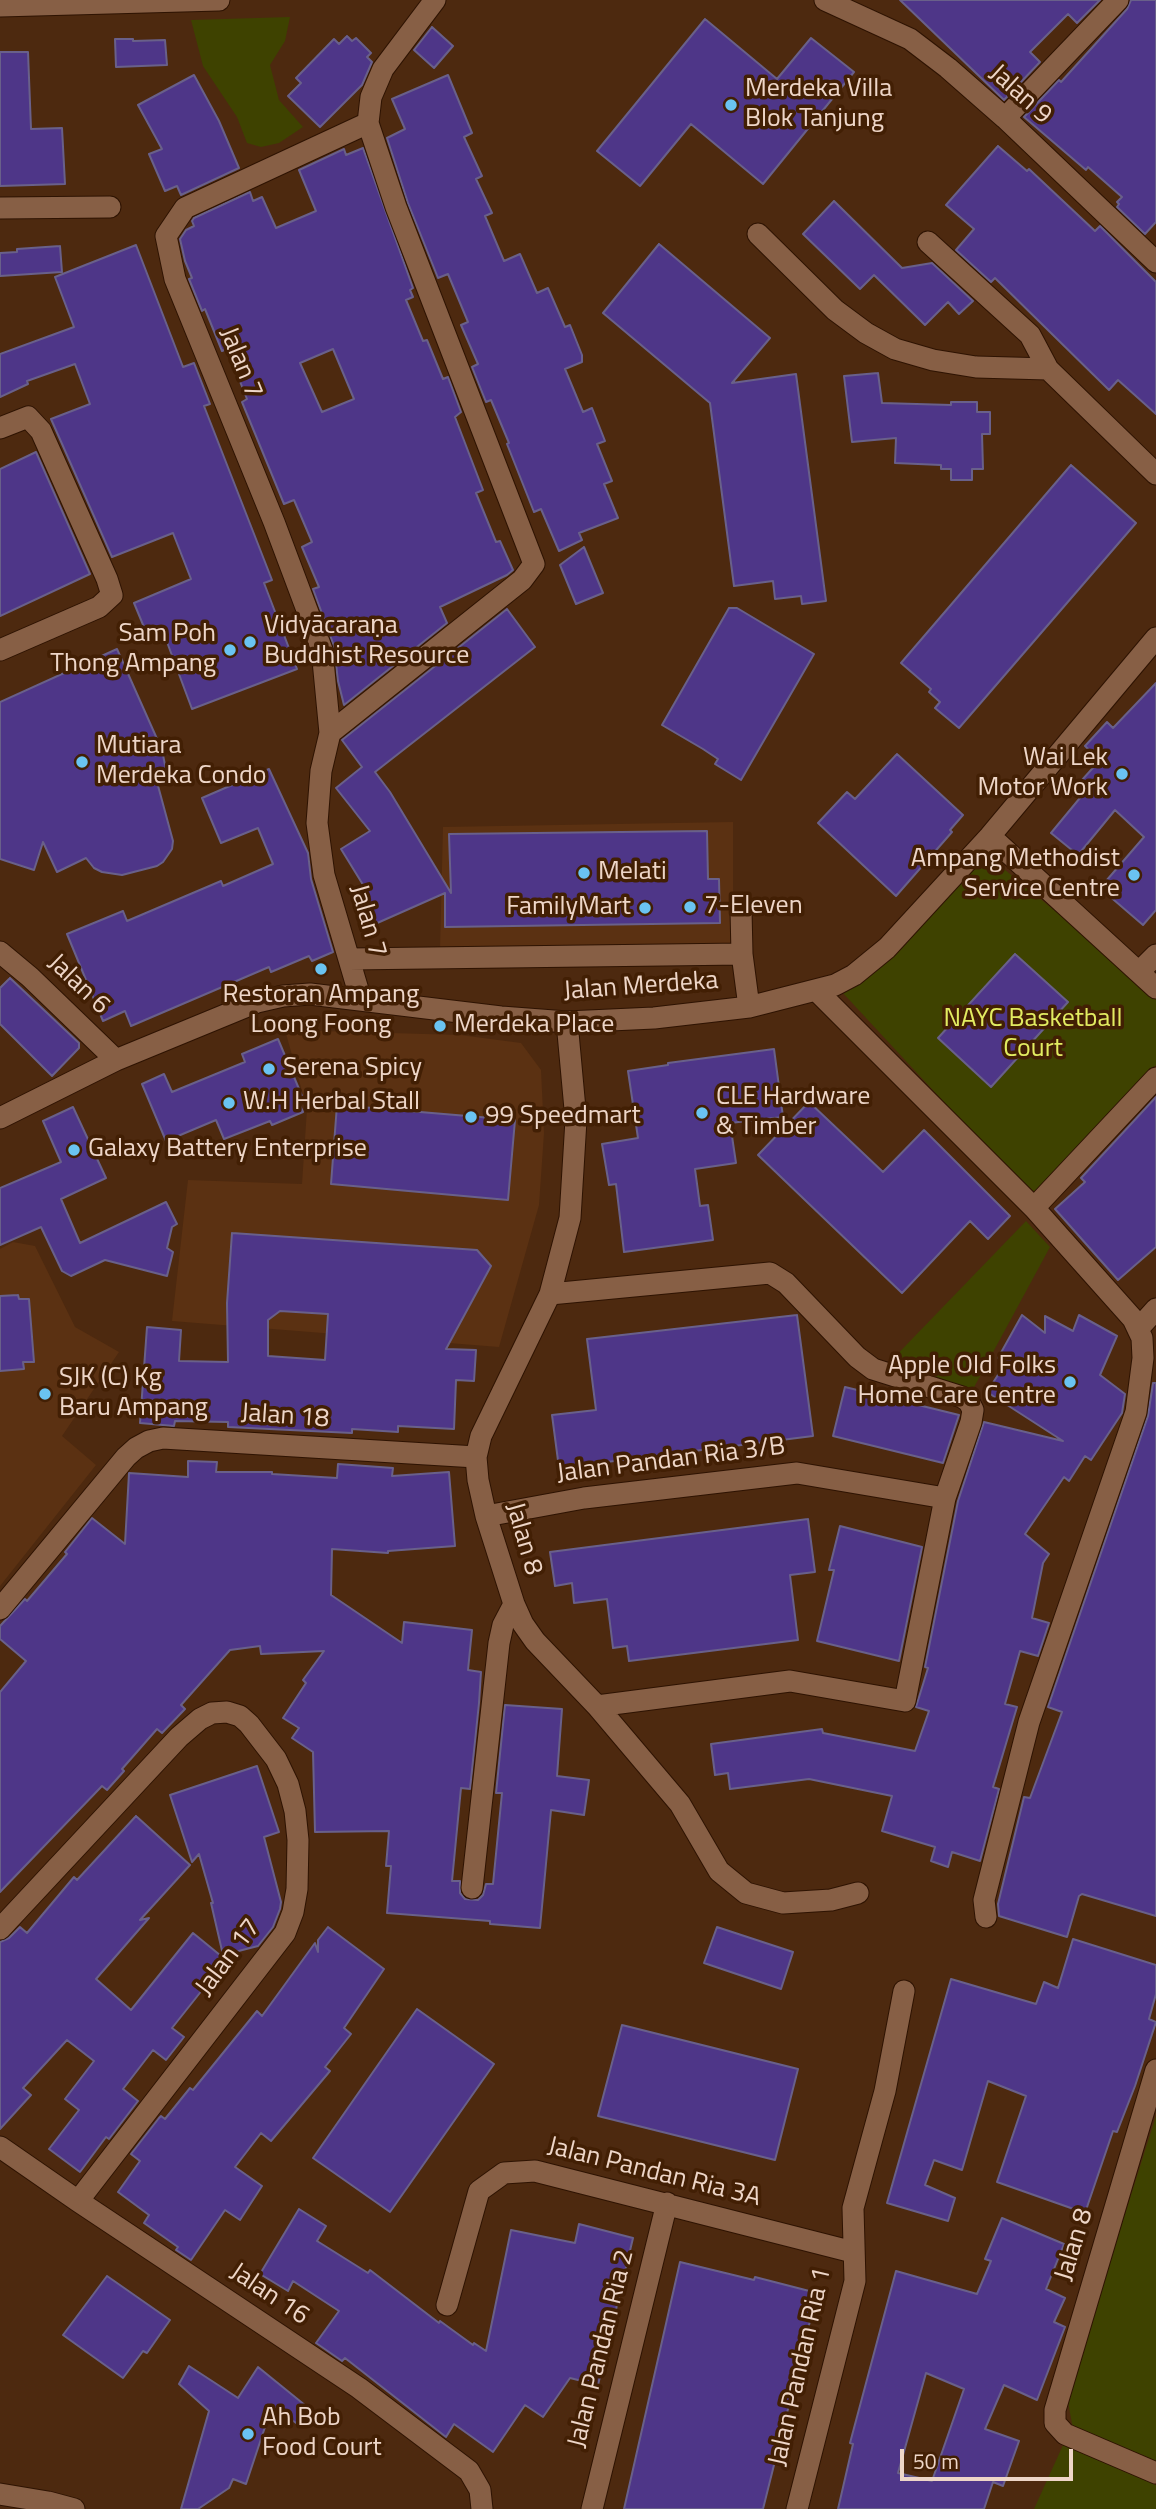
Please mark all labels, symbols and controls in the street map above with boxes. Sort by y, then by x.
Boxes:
street label: Jalan 9 [982,59,1058,131]
place label: Merdeka Villa Blok Tanjung [745,74,892,136]
marker: Merdeka Villa Blok Tanjung [723,97,739,113]
street label: Jalan 7 [212,323,268,403]
place label: Vidyācaraṇa Buddhist Resource [264,611,470,672]
place label: Sam Poh Thong Ampang [50,619,216,680]
marker: Vidyācaraṇa Buddhist Resource [242,634,258,650]
marker: Sam Poh Thong Ampang [222,642,238,658]
place label: Mutiara Merdeka Condo [96,731,267,792]
place label: Wai Lek Motor Work [977,743,1108,804]
marker: Mutiara Merdeka Condo [74,754,90,770]
marker: Wai Lek Motor Work [1114,766,1130,782]
place label: Ampang Methodist Service Centre [911,844,1120,906]
place label: Melati [598,857,667,889]
marker: Melati [576,865,592,881]
marker: Ampang Methodist Service Centre [1126,867,1142,883]
street label: Jalan 7 [342,881,392,961]
place label: 7-Eleven [704,891,803,923]
place label: FamilyMart [506,892,631,924]
marker: 7-Eleven [682,899,698,915]
marker: FamilyMart [637,900,653,916]
street label: Jalan 6 [41,948,115,1022]
marker: Restoran Ampang Loong Foong [313,961,329,977]
street label: Jalan Merdeka [563,966,719,1008]
place label: Restoran Ampang Loong Foong [223,980,419,1042]
park label: NAYC Basketball Court [943,1004,1123,1066]
place label: Merdeka Place [454,1010,614,1042]
marker: Merdeka Place [432,1018,448,1034]
place label: Serena Spicy [283,1053,422,1085]
marker: Serena Spicy [261,1061,277,1077]
place label: CLE Hardware & Timber [716,1082,870,1144]
place label: W.H Herbal Stall [243,1087,420,1119]
marker: W.H Herbal Stall [221,1095,237,1111]
place label: 99 Speedmart [485,1101,641,1133]
marker: CLE Hardware & Timber [694,1105,710,1121]
marker: 99 Speedmart [463,1109,479,1125]
place label: Galaxy Battery Enterprise [88,1134,367,1166]
marker: Galaxy Battery Enterprise [66,1142,82,1158]
place label: Apple Old Folks Home Care Centre [858,1351,1056,1412]
place label: SJK (C) Kg Baru Ampang [59,1363,208,1424]
marker: Apple Old Folks Home Care Centre [1062,1374,1078,1390]
marker: SJK (C) Kg Baru Ampang [37,1386,53,1402]
street label: Jalan 18 [240,1398,330,1436]
street label: Jalan Pandan Ria 3/B [555,1432,787,1490]
street label: Jalan 8 [498,1499,548,1579]
street label: Jalan 17 [190,1913,268,2003]
street label: Jalan Pandan Ria 3A [544,2131,764,2215]
street label: Jalan 8 [1049,2205,1101,2285]
street label: Jalan Pandan Ria 2 [562,2247,642,2451]
street label: Jalan 16 [224,2257,314,2333]
street label: Jalan Pandan Ria 1 [763,2265,839,2469]
place label: Ah Bob Food Court [262,2403,382,2464]
marker: Ah Bob Food Court [240,2426,256,2442]
scale bar [904,2436,1077,2480]
text: 50 m [913,2445,959,2477]

